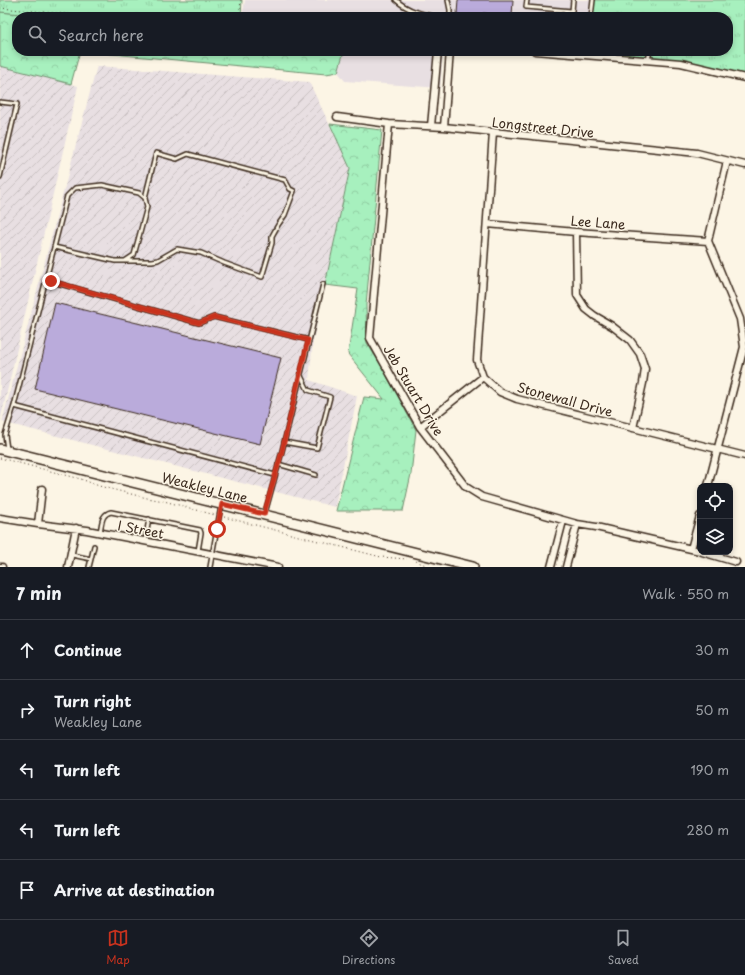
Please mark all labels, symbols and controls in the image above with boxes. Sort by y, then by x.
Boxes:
search box [12,12,733,56]
icon: search [26,23,48,45]
text: Search here [58,23,144,46]
street label: Longstreet Drive [491,112,595,142]
street label: Lee Lane [570,211,626,233]
route end [42,272,60,290]
street label: Jeb Stuart Drive [379,341,449,439]
street label: Stonewall Drive [515,377,615,421]
street label: Weakley Lane [160,467,250,507]
map controls [697,483,733,555]
button: locate [697,483,733,519]
street label: I Street [116,515,166,543]
button: layers [697,519,733,555]
route start [208,520,226,538]
text: 7 min [16,580,62,606]
text: Walk · 550 m [642,584,729,603]
text: Continue [54,638,122,661]
icon: ahead [16,639,38,661]
text: 30 m [695,640,729,659]
text: Turn right [54,689,131,712]
icon: right [16,699,38,721]
text: 50 m [695,700,729,719]
text: Weakley Lane [54,712,142,731]
text: Turn left [54,758,120,781]
icon: left [16,759,38,781]
text: 190 m [690,760,729,779]
text: Turn left [54,818,120,841]
icon: left [16,819,38,841]
text: 280 m [687,820,729,839]
text: Arrive at destination [54,878,215,901]
icon: arrive [16,879,38,901]
tab: Map [106,927,130,968]
tab: Directions [342,927,395,968]
tab: Saved [608,927,639,968]

